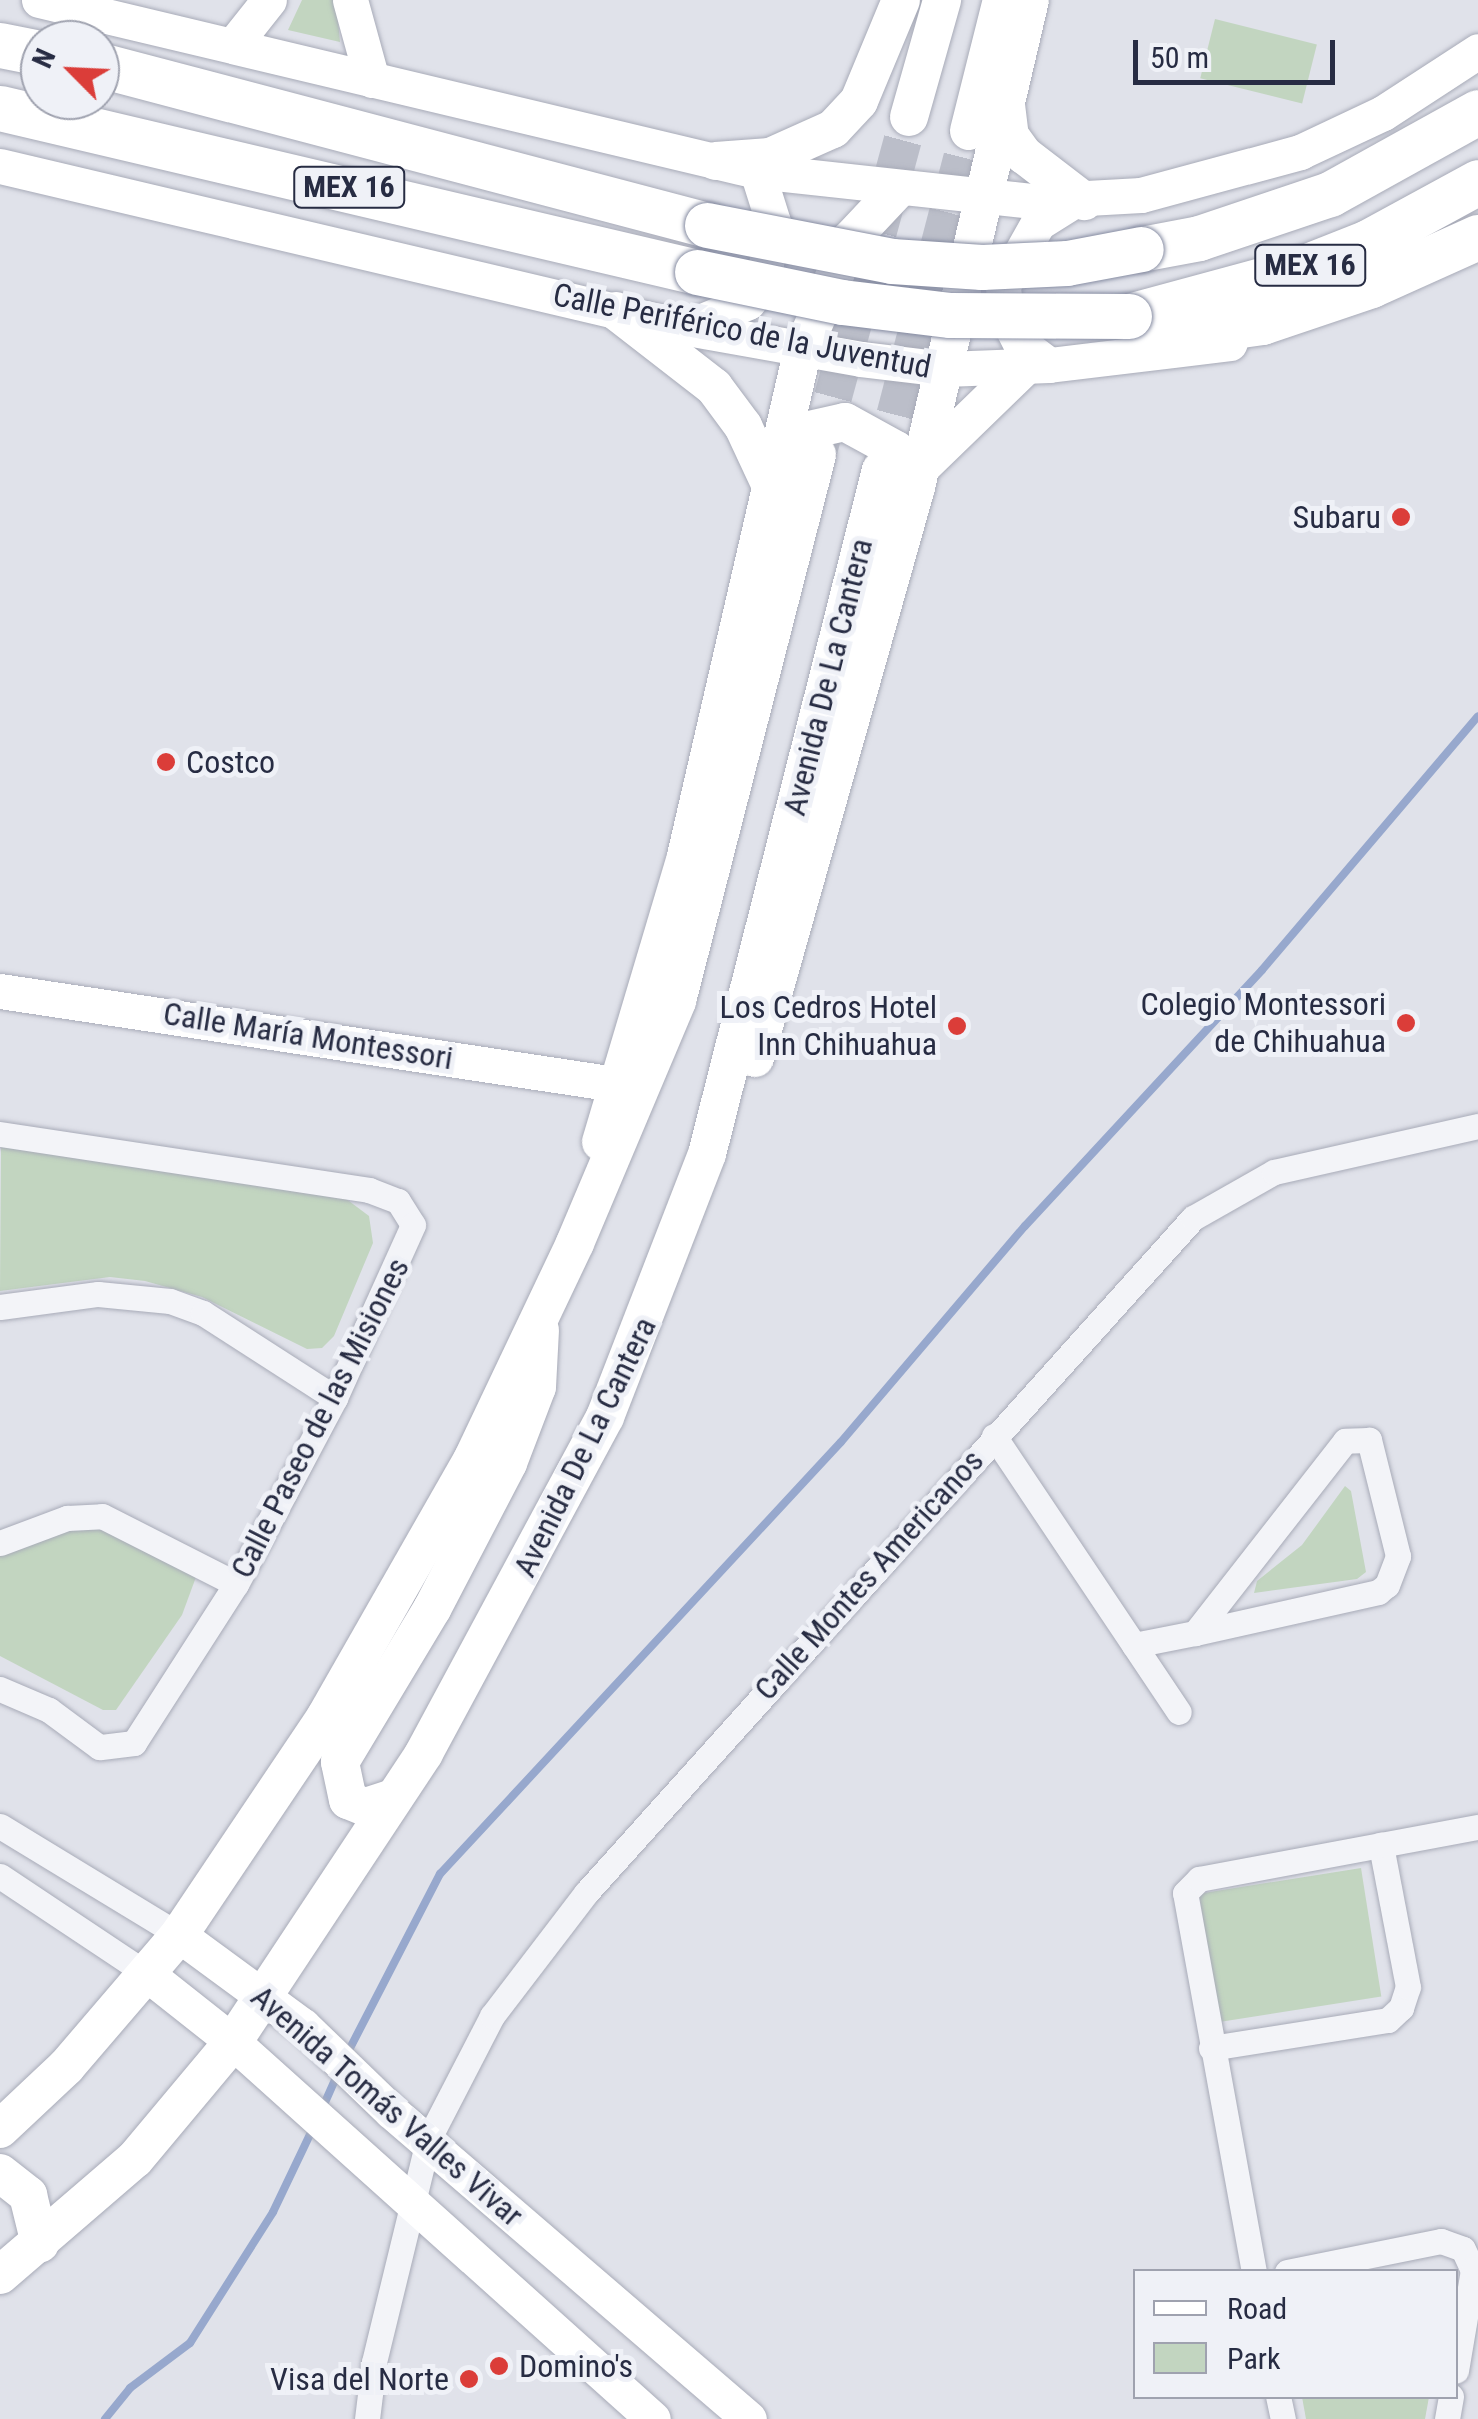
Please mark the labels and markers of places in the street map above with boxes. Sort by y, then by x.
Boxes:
place label: Subaru [1293,498,1381,536]
marker: Subaru [1390,506,1412,528]
place label: Costco [186,743,275,781]
marker: Costco [155,751,177,773]
place label: Colegio Montessori de Chihuahua [1140,986,1386,1061]
place label: Los Cedros Hotel Inn Chihuahua [720,989,937,1064]
marker: Colegio Montessori de Chihuahua [1395,1012,1417,1034]
marker: Los Cedros Hotel Inn Chihuahua [946,1015,968,1037]
place label: Domino's [519,2347,633,2385]
marker: Domino's [488,2355,510,2377]
place label: Visa del Norte [270,2360,449,2398]
marker: Visa del Norte [458,2368,480,2390]

